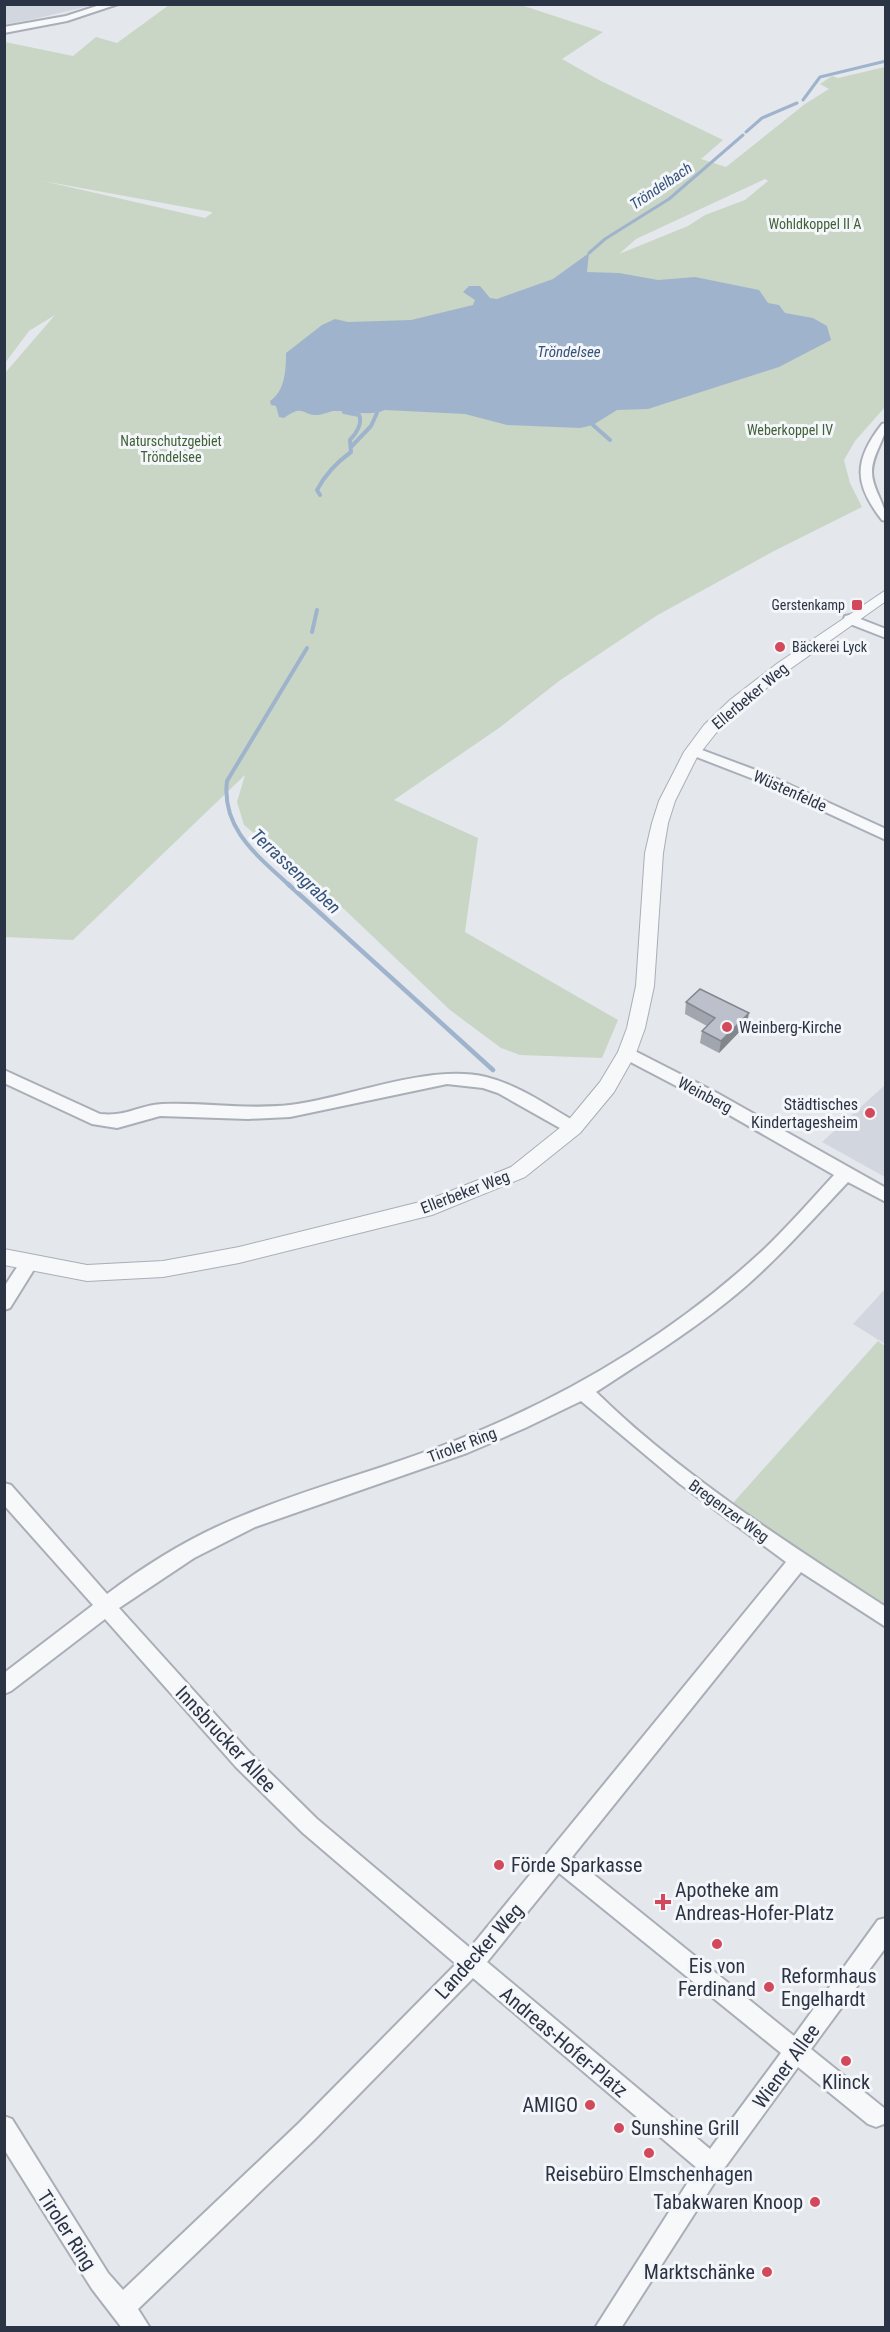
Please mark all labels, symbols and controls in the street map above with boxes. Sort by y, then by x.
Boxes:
water label: Tröndelbach [627,159,695,213]
park label: Wohldkoppel II A [769,216,861,232]
water label: Tröndelsee [537,343,601,361]
park label: Weberkoppel IV [747,422,833,438]
park label: Naturschutzgebiet Tröndelsee [120,433,222,465]
place label: Gerstenkamp [772,597,845,613]
marker: Gerstenkamp [850,598,864,612]
place label: Bäckerei Lyck [792,639,868,655]
marker: Bäckerei Lyck [773,640,787,654]
street label: Ellerbeker Weg [708,659,792,733]
street label: Wüstenfelde [750,766,830,816]
water label: Terrassengraben [247,824,345,918]
place label: Weinberg-Kirche [739,1018,842,1037]
marker: Weinberg-Kirche [720,1020,734,1034]
street label: Weinberg [675,1073,735,1117]
place label: Städtisches Kindertagesheim [751,1095,858,1132]
marker: Städtisches Kindertagesheim [863,1106,877,1120]
street label: Ellerbeker Weg [418,1166,512,1218]
street label: Tiroler Ring [425,1423,499,1467]
street label: Bregenzer Weg [685,1476,773,1546]
street label: Innsbrucker Allee [171,1681,281,1797]
place label: Förde Sparkasse [511,1853,642,1877]
marker: Förde Sparkasse [492,1858,506,1872]
place label: Apotheke am Andreas-Hofer-Platz [675,1878,834,1925]
marker: Apotheke am Andreas-Hofer-Platz [656,1895,670,1909]
street label: Landecker Weg [430,1898,528,2004]
marker: Eis von Ferdinand [710,1937,724,1951]
place label: Eis von Ferdinand [678,1954,756,2001]
place label: Reformhaus Engelhardt [781,1964,877,2011]
marker: Reformhaus Engelhardt [762,1980,776,1994]
street label: Andreas-Hofer-Platz [495,1982,633,2102]
street label: Wiener Allee [747,2019,825,2113]
marker: Klinck [839,2054,853,2068]
place label: Klinck [822,2070,870,2094]
place label: AMIGO [523,2093,578,2117]
marker: AMIGO [583,2098,597,2112]
place label: Sunshine Grill [631,2116,739,2140]
marker: Sunshine Grill [612,2121,626,2135]
marker: Reisebüro Elmschenhagen [642,2146,656,2160]
place label: Reisebüro Elmschenhagen [545,2162,753,2186]
street label: Tiroler Ring [32,2186,102,2274]
place label: Tabakwaren Knoop [653,2190,803,2214]
marker: Tabakwaren Knoop [808,2195,822,2209]
place label: Marktschänke [644,2260,755,2284]
marker: Marktschänke [760,2265,774,2279]

